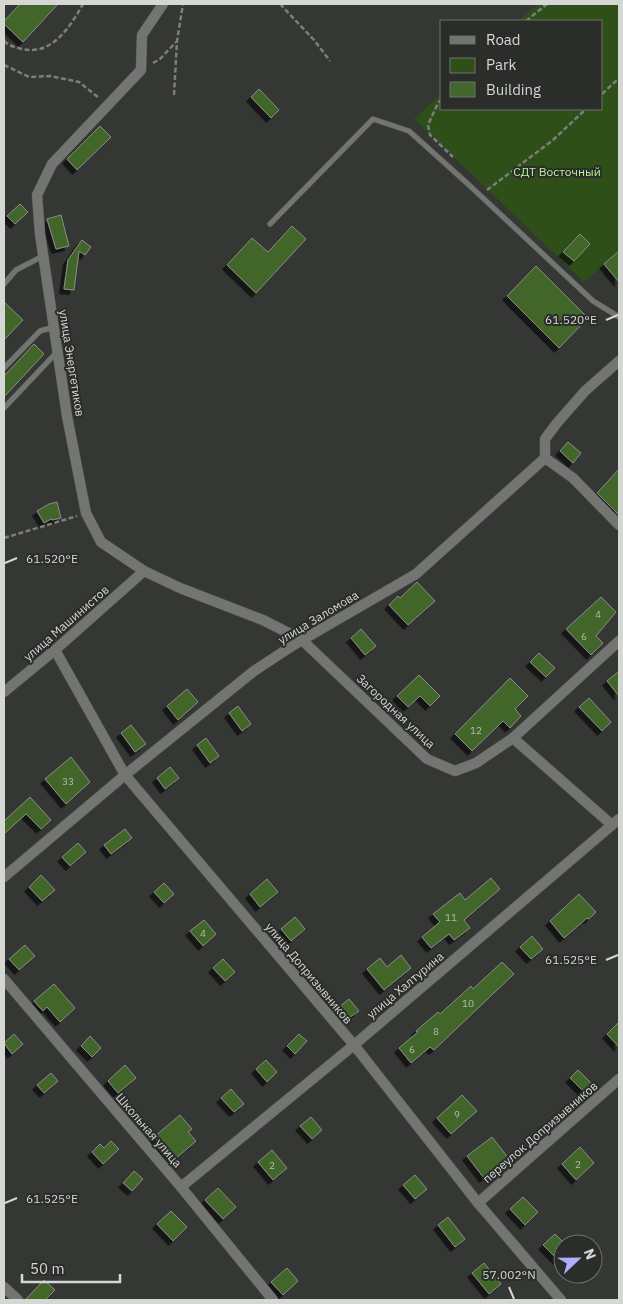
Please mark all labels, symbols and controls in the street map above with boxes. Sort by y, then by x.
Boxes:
legend [440,20,603,110]
text: Road [486,30,521,49]
text: Park [486,55,516,74]
text: Building [486,80,541,99]
park label: СДТ Восточный [513,164,601,179]
street label: улица Энергетиков [56,308,88,418]
text: 61.520°E [545,312,597,327]
text: 61.520°E [26,551,78,566]
street label: улица Машинистов [20,582,112,664]
street label: улица Заломова [275,587,362,647]
house number: 4 [595,608,601,621]
house number: 6 [581,630,587,643]
street label: Загородная улица [354,671,439,752]
house number: 12 [470,724,482,737]
house number: 33 [62,775,74,788]
house number: 11 [445,911,457,924]
street label: улица Допризывников [262,919,356,1027]
house number: 4 [200,927,206,940]
street label: улица Халтурина [363,948,447,1022]
text: 61.525°E [545,952,597,967]
house number: 10 [462,997,474,1010]
house number: 8 [433,1025,439,1038]
house number: 6 [409,1043,415,1056]
street label: переулок Допризывников [480,1078,600,1186]
street label: Школьная улица [113,1090,186,1171]
house number: 9 [454,1108,460,1121]
house number: 2 [575,1158,581,1171]
house number: 2 [269,1159,275,1172]
text: 61.525°E [26,1191,78,1206]
north arrow [553,1234,603,1284]
text: N [580,1246,600,1262]
scale bar [22,1252,120,1284]
text: 50 m [30,1259,65,1278]
text: 57.002°N [482,1267,536,1282]

